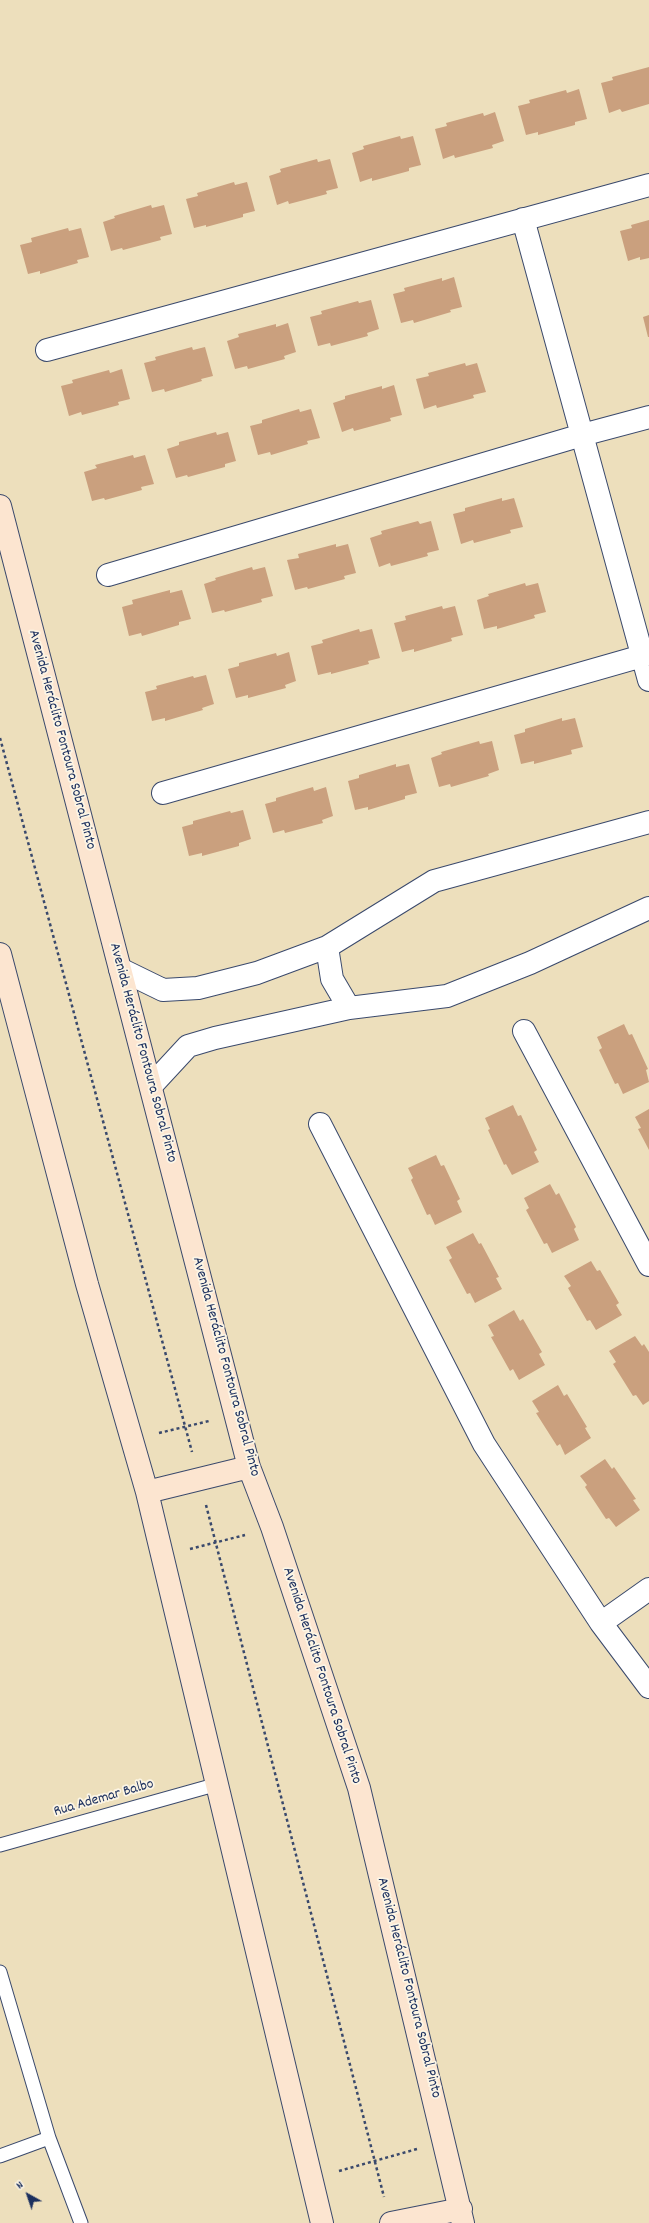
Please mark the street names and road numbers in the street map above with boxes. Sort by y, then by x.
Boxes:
street label: Avenida Heráclito Fontoura Sobral Pinto [23,628,99,852]
street label: Avenida Heráclito Fontoura Sobral Pinto [104,941,180,1165]
street label: Avenida Heráclito Fontoura Sobral Pinto [187,1255,263,1479]
street label: Avenida Heráclito Fontoura Sobral Pinto [277,1565,365,1787]
street label: Rua Ademar Balbo [52,1776,156,1822]
street label: Avenida Heráclito Fontoura Sobral Pinto [372,1876,444,2100]

